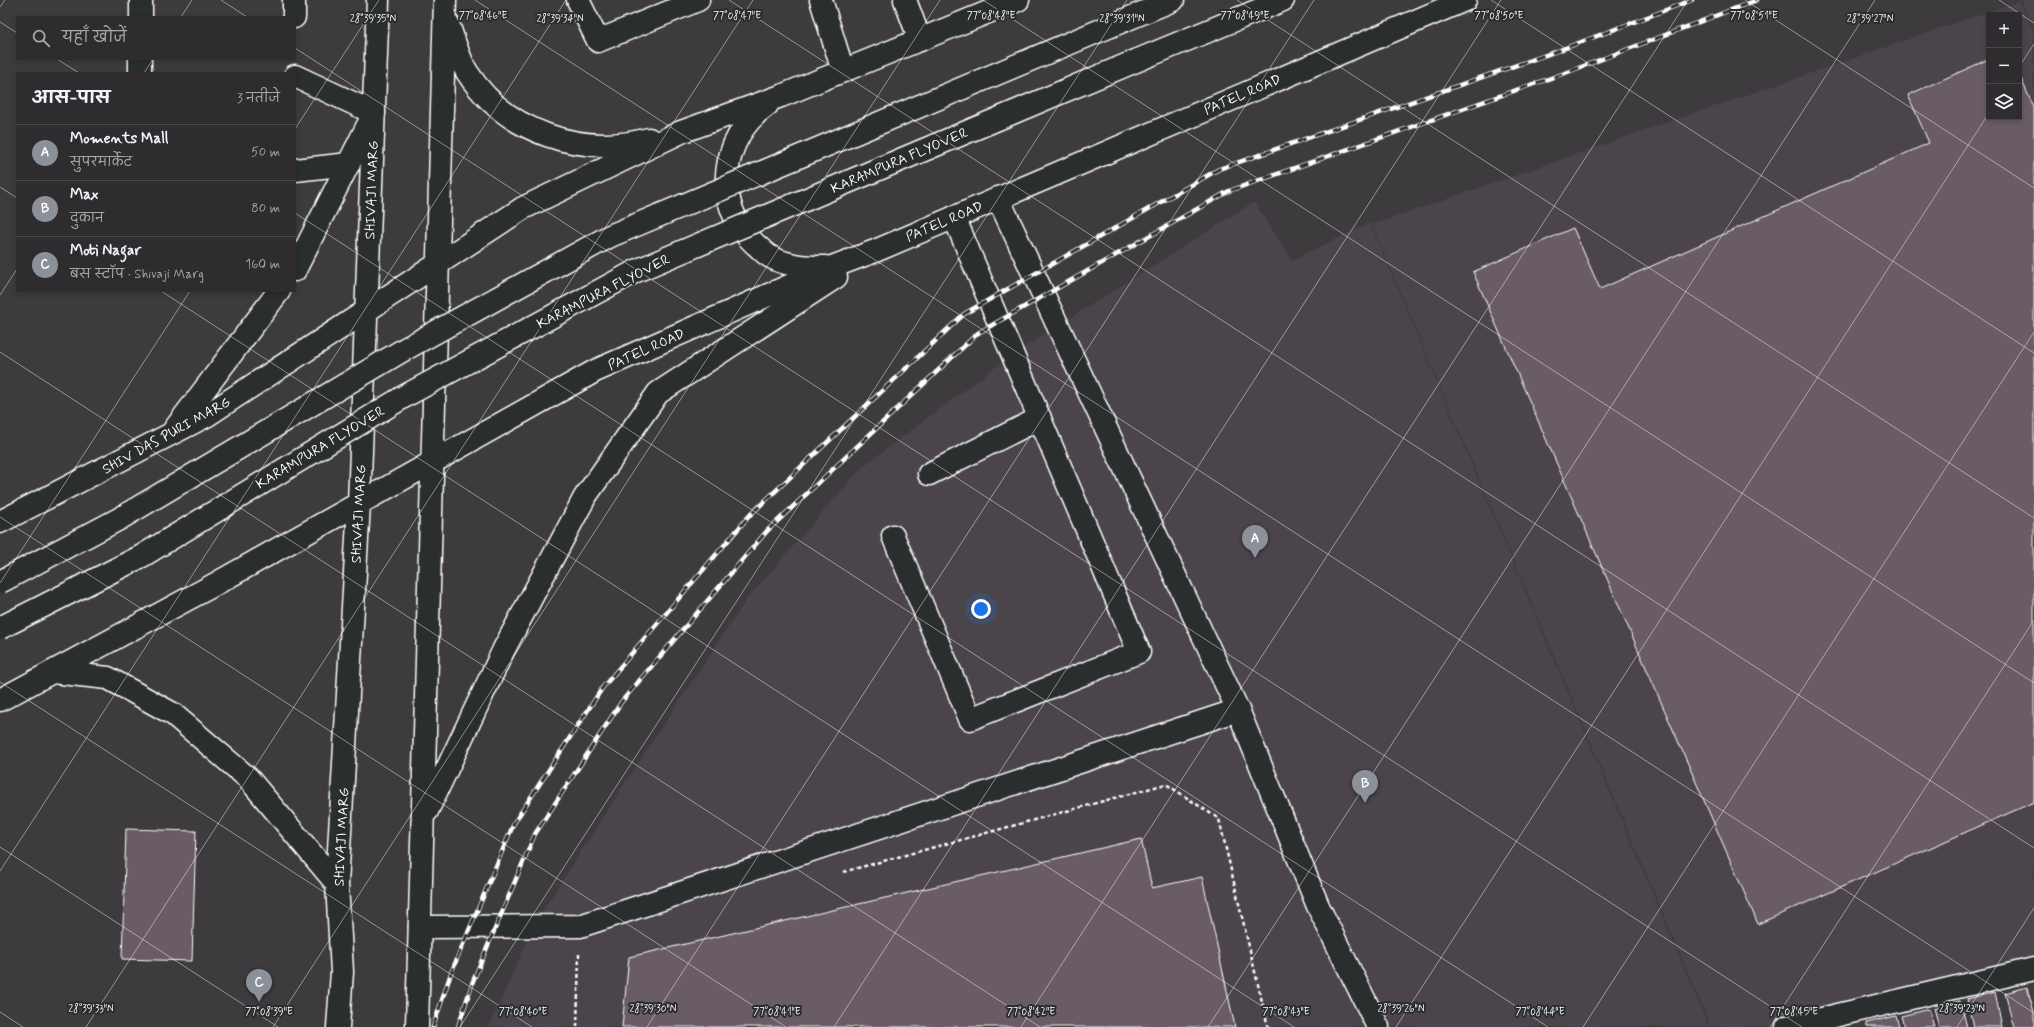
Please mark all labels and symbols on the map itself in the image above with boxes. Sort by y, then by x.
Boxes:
text: 77°08'46"E [459,9,507,23]
text: 77°08'47"E [713,9,761,23]
text: 77°08'48"E [967,9,1015,23]
text: 77°08'49"E [1221,9,1270,23]
text: 77°08'50"E [1475,9,1524,23]
text: 77°08'51"E [1730,9,1778,23]
text: 28°39'35"N [350,12,397,26]
text: 28°39'34"N [536,12,584,26]
text: 28°39'31"N [1099,12,1145,26]
text: 28°39'27"N [1847,12,1894,26]
street label: PATEL ROAD [1201,71,1284,119]
street label: KARAMPURA FLYOVER [828,124,971,198]
street label: SHIVAJI MARG [361,140,383,240]
street label: PATEL ROAD [903,198,986,246]
street label: KARAMPURA FLYOVER [534,250,673,333]
street label: PATEL ROAD [605,325,688,375]
street label: SHIV DAS PURI MARG [99,393,234,479]
street label: KARAMPURA FLYOVER [253,402,388,493]
street label: SHIVAJI MARG [347,464,371,564]
pin: A [1242,525,1268,558]
your location [971,599,991,619]
pin: B [1352,770,1378,803]
street label: SHIVAJI MARG [330,787,354,887]
pin: C [246,969,272,1002]
text: 28°39'33"N [68,1002,114,1016]
text: 28°39'30"N [630,1002,677,1016]
text: 28°39'26"N [1377,1002,1425,1016]
text: 28°39'23"N [1939,1002,1985,1016]
text: 77°08'39"E [245,1005,293,1019]
text: 77°08'40"E [499,1005,547,1019]
text: 77°08'41"E [753,1005,801,1019]
text: 77°08'42"E [1007,1005,1055,1019]
text: 77°08'43"E [1262,1005,1310,1019]
text: 77°08'44"E [1515,1005,1565,1019]
text: 77°08'45"E [1770,1005,1818,1019]

